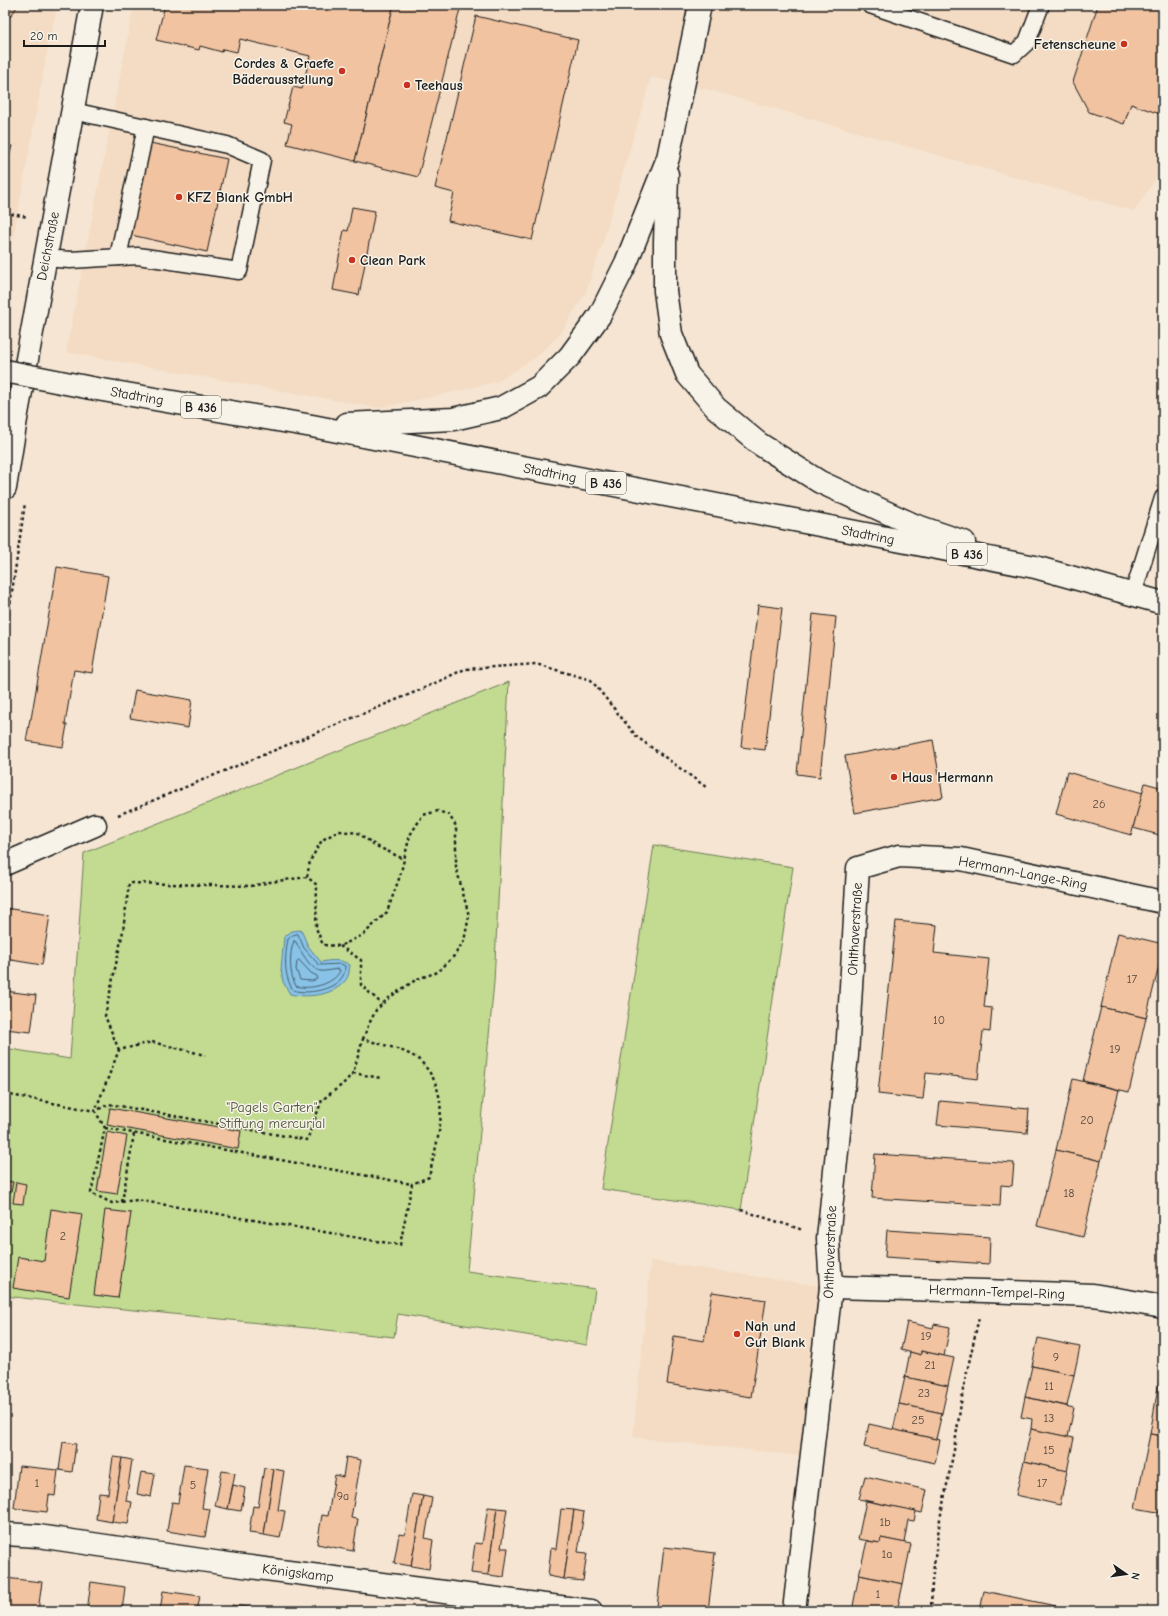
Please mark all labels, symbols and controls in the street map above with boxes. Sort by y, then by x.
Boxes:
scale bar [24,22,105,48]
text: 20 m [30,29,58,43]
place label: Fetenscheune [1034,36,1116,53]
marker: Fetenscheune [1119,39,1129,49]
place label: Cordes & Graefe Bäderausstellung [232,55,334,88]
marker: Cordes & Graefe Bäderausstellung [337,66,347,76]
place label: Teehaus [415,77,463,94]
marker: Teehaus [402,80,412,90]
place label: KFZ Blank GmbH [187,189,293,206]
marker: KFZ Blank GmbH [174,192,184,202]
street label: Deichstraße [33,210,63,282]
place label: Clean Park [360,252,426,269]
marker: Clean Park [347,255,357,265]
street label: Stadtring [109,383,165,409]
road number: B 436 [181,396,221,418]
street label: Stadtring [522,460,578,486]
road number: B 436 [586,472,626,494]
street label: Stadtring [840,522,896,548]
road number: B 436 [947,543,987,565]
place label: Haus Hermann [902,769,993,786]
marker: Haus Hermann [889,772,899,782]
house number: 26 [1093,797,1105,811]
street label: Hermann-Lange-Ring [957,852,1089,894]
street label: Ohlthaverstraße [844,882,866,976]
house number: 17 [1127,972,1138,986]
house number: 10 [933,1013,945,1027]
house number: 19 [1109,1042,1121,1056]
park label: "Pagels Garten" Stiftung mercurial [219,1099,325,1132]
house number: 20 [1080,1113,1094,1127]
house number: 18 [1064,1186,1074,1200]
street label: Ohlthaverstraße [820,1205,840,1299]
house number: 2 [60,1229,66,1243]
street label: Hermann-Tempel-Ring [929,1281,1065,1303]
place label: Nah und Gut Blank [745,1318,805,1351]
marker: Nah und Gut Blank [732,1329,742,1339]
house number: 19 [920,1329,932,1343]
house number: 9 [1053,1350,1059,1364]
house number: 21 [924,1358,936,1372]
house number: 11 [1044,1379,1054,1393]
house number: 23 [918,1386,930,1400]
house number: 13 [1044,1411,1054,1425]
house number: 25 [912,1413,924,1427]
house number: 15 [1043,1443,1055,1457]
house number: 1 [35,1476,40,1490]
house number: 17 [1037,1476,1048,1490]
house number: 5 [190,1478,196,1492]
house number: 9a [337,1489,349,1503]
house number: 1b [879,1515,891,1529]
house number: 1a [882,1547,892,1561]
north arrow [1106,1554,1146,1594]
street label: Königskamp [261,1560,335,1586]
text: N [1128,1571,1142,1581]
house number: 1 [876,1587,881,1601]

